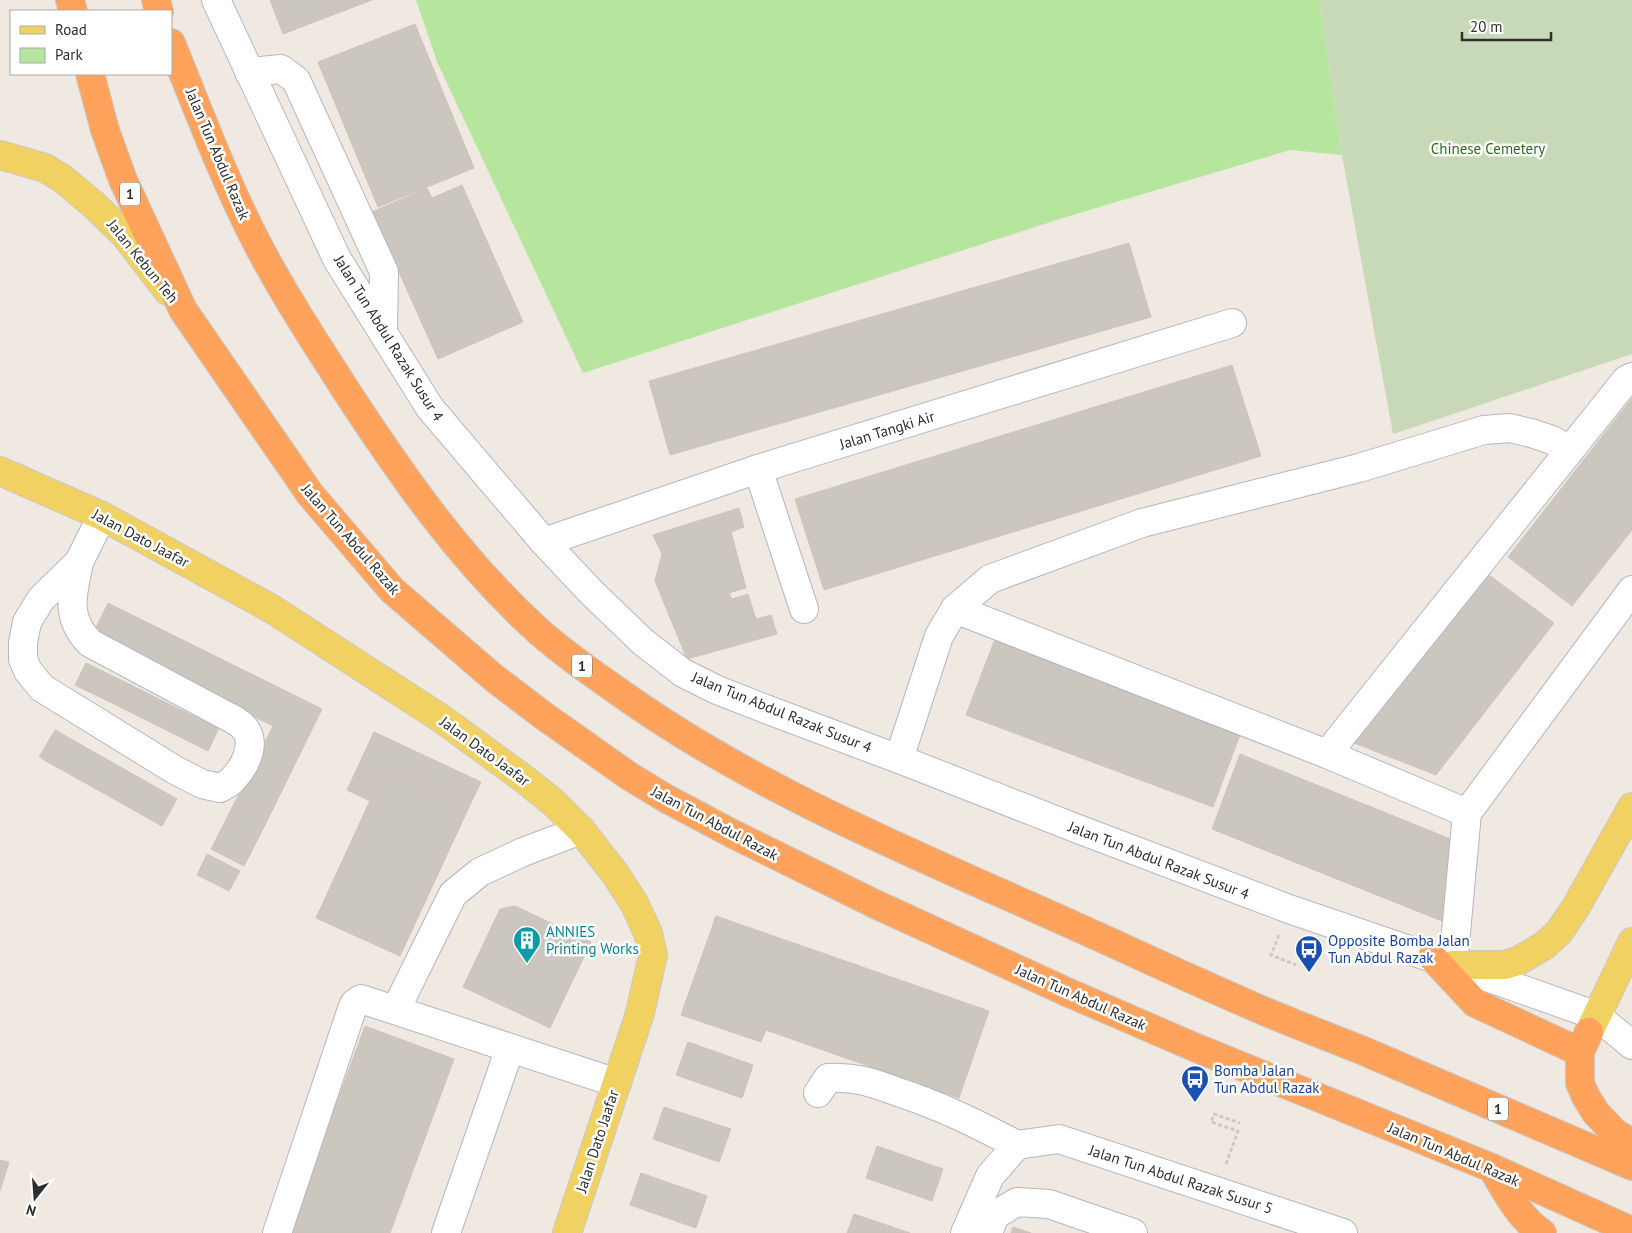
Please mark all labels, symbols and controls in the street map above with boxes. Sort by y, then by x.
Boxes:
legend [10,10,172,75]
scale bar [1462,10,1551,42]
text: 20 m [1470,17,1503,36]
text: Road [55,20,87,39]
text: Park [55,45,83,64]
street label: Jalan Tun Abdul Razak [181,85,255,223]
park label: Chinese Cemetery [1431,139,1545,158]
road number: 1 [120,182,140,205]
street label: Jalan Kebun Teh [103,215,182,307]
street label: Jalan Tun Abdul Razak Susur 4 [329,251,448,425]
street label: Jalan Tangki Air [836,407,937,454]
street label: Jalan Tun Abdul Razak [297,479,405,599]
street label: Jalan Dato Jaafar [89,504,193,571]
road number: 1 [572,654,592,678]
street label: Jalan Tun Abdul Razak Susur 4 [688,667,875,757]
street label: Jalan Dato Jaafar [435,711,534,790]
street label: Jalan Tun Abdul Razak [647,781,782,865]
street label: Jalan Tun Abdul Razak Susur 4 [1065,816,1252,903]
place label: ANNIES Printing Works [546,922,639,958]
building icon: ANNIES Printing Works [512,925,542,964]
place label: Opposite Bomba Jalan Tun Abdul Razak [1328,931,1470,967]
bus stop icon: Opposite Bomba Jalan Tun Abdul Razak [1294,934,1324,973]
street label: Jalan Tun Abdul Razak [1012,959,1150,1035]
place label: Bomba Jalan Tun Abdul Razak [1214,1061,1320,1097]
bus stop icon: Bomba Jalan Tun Abdul Razak [1180,1064,1210,1103]
street label: Jalan Dato Jaafar [571,1087,623,1196]
road number: 1 [1488,1098,1508,1120]
street label: Jalan Tun Abdul Razak [1385,1117,1523,1191]
street label: Jalan Tun Abdul Razak Susur 5 [1086,1140,1275,1218]
north arrow [10,1173,60,1223]
text: N [24,1200,38,1220]

